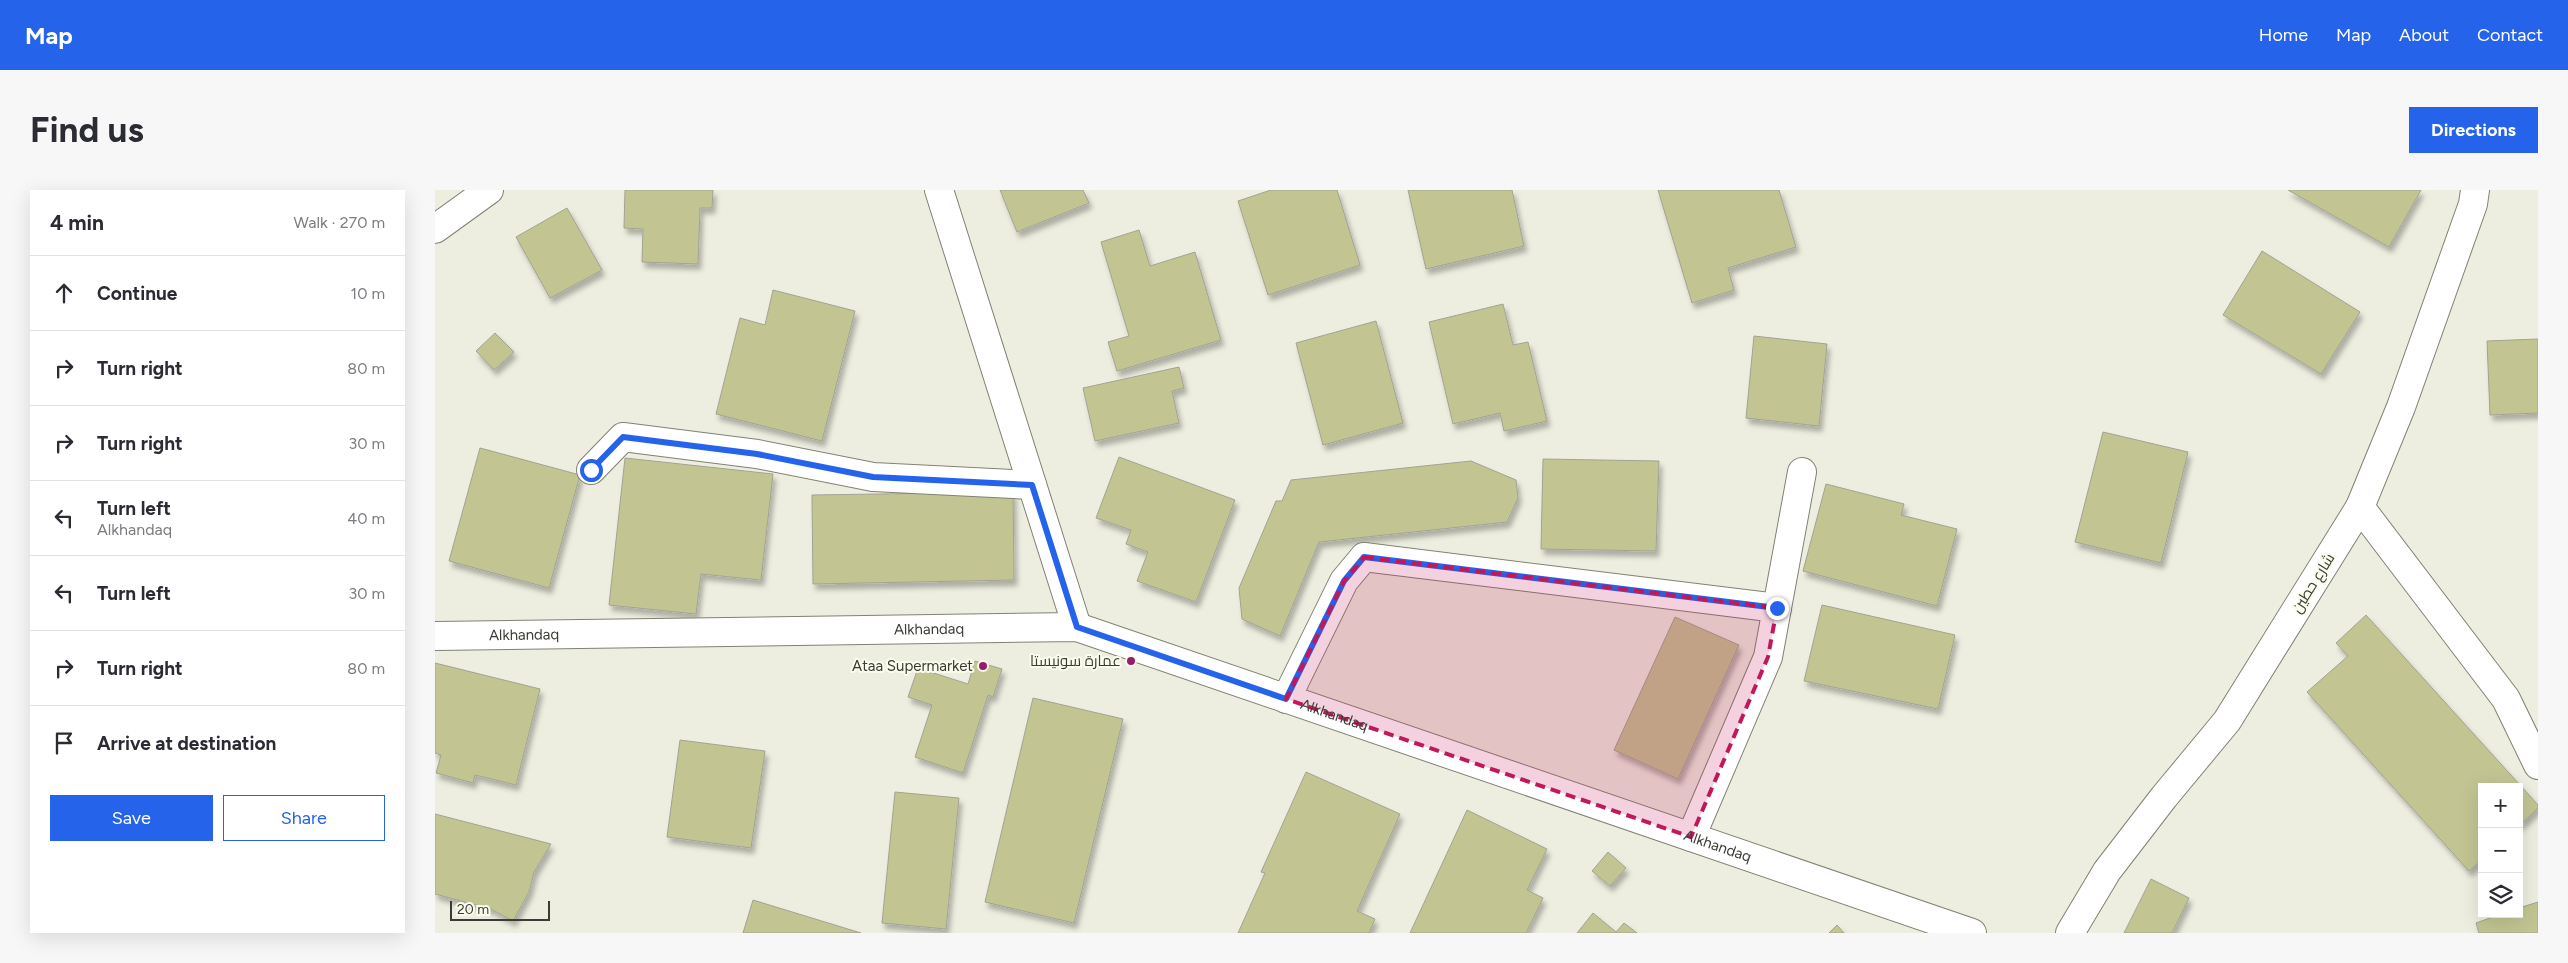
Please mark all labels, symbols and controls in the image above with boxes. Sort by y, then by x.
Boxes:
text: Map [25,21,73,50]
text: Home [2259,24,2308,46]
text: Map [2336,24,2371,46]
text: About [2399,24,2449,46]
text: Contact [2477,24,2543,46]
button: Directions [2409,107,2538,153]
text: Find us [30,109,144,151]
text: 4 min [50,210,104,235]
text: Walk · 270 m [294,213,385,232]
icon: ahead [50,279,78,307]
text: Continue [97,282,177,305]
text: 10 m [351,284,385,303]
icon: right [50,354,78,382]
text: Turn right [97,357,183,380]
text: 80 m [347,359,385,378]
icon: right [50,429,78,457]
text: Turn right [97,432,183,455]
text: 30 m [348,434,385,453]
route start [580,459,603,482]
text: Turn left [97,497,171,520]
icon: left [50,504,78,532]
text: 40 m [347,509,385,528]
text: Alkhandaq [97,520,172,539]
street label: شارع حطين [2288,550,2340,617]
icon: left [50,579,78,607]
text: Turn left [97,582,171,605]
text: 30 m [348,584,385,603]
route end [1766,597,1789,620]
street label: Alkhandaq [894,620,964,639]
street label: Alkhandaq [489,625,559,644]
place label: عمارة سونيستا [1030,652,1121,670]
icon: right [50,654,78,682]
marker: عمارة سونيستا [1125,655,1137,667]
text: Turn right [97,657,183,680]
place label: Ataa Supermarket [852,657,973,675]
text: 80 m [347,659,385,678]
marker: Ataa Supermarket [977,660,989,672]
street label: Alkhandaq [1298,695,1370,735]
icon: arrive [50,729,78,757]
text: Arrive at destination [97,732,276,755]
map controls [2478,783,2523,918]
button: + [2478,783,2523,828]
button: Save [50,795,213,841]
button: Share [223,795,385,841]
street label: Alkhandaq [1681,826,1754,866]
button: − [2478,828,2523,873]
button: layers [2478,873,2523,918]
scale bar [450,898,550,921]
text: 20 m [457,901,489,918]

